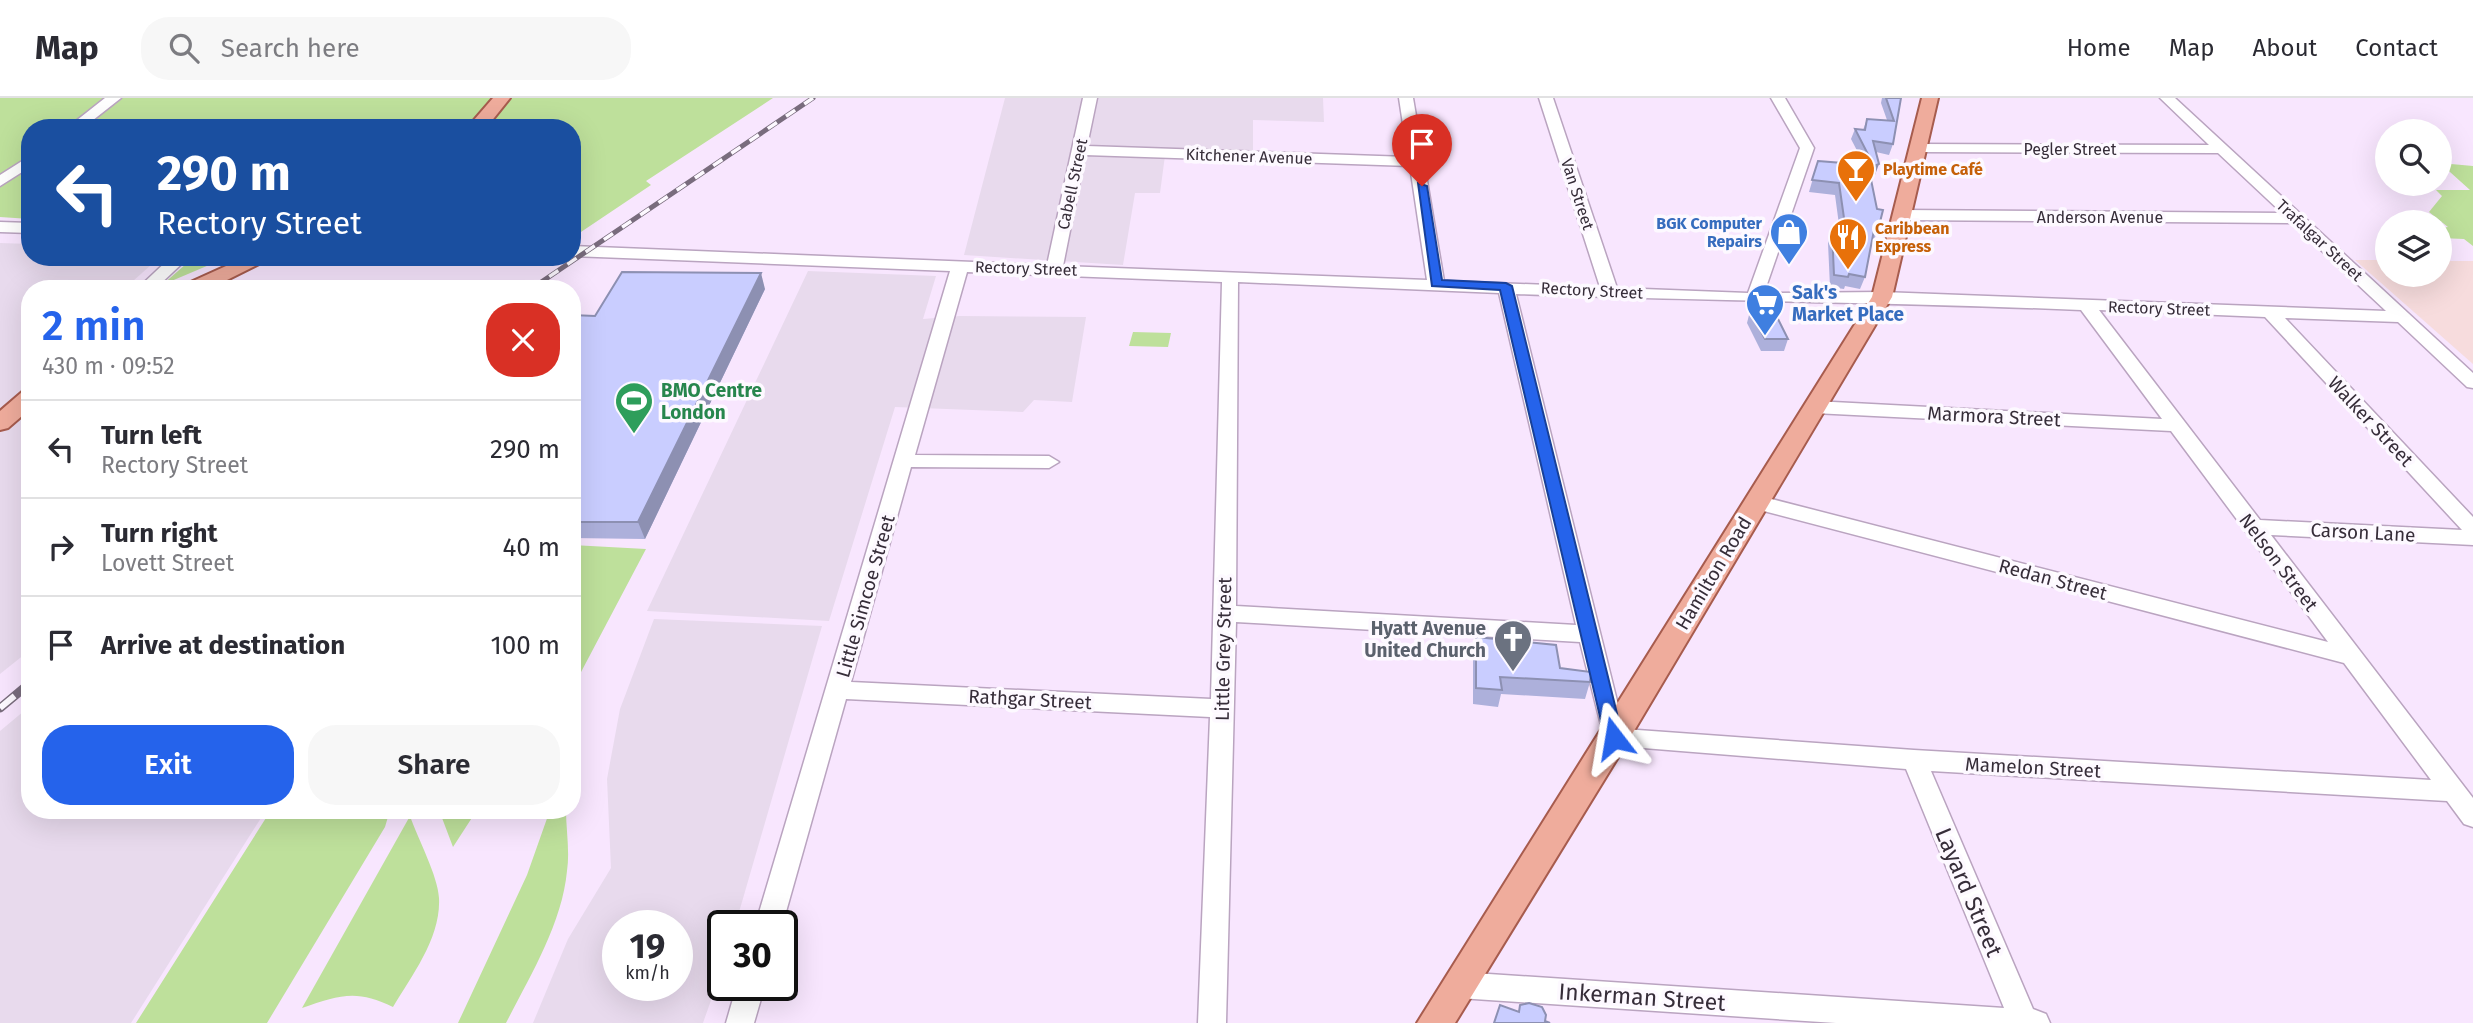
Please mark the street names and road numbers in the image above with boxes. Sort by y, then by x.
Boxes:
street label: Cabell Street [1054,137,1091,231]
street label: Pegler Street [2023,140,2117,159]
street label: Kitchener Avenue [1185,145,1313,168]
street label: Van Street [1557,156,1598,232]
street label: Trafalgar Street [2273,196,2367,285]
street label: Anderson Avenue [2037,208,2163,227]
street label: Rectory Street [974,257,1078,280]
street label: Rectory Street [1540,278,1644,303]
street label: Rectory Street [2107,297,2211,320]
street label: Walker Street [2323,372,2418,471]
street label: Marmora Street [1927,402,2061,431]
street label: Nelson Street [2234,509,2323,616]
street label: Little Simcoe Street [831,512,900,680]
street label: Hamilton Road [1671,512,1756,634]
street label: Carson Lane [2310,518,2416,547]
street label: Redan Street [1996,554,2110,605]
street label: Little Grey Street [1211,577,1236,721]
street label: Rathgar Street [968,685,1092,714]
street label: Mamelon Street [1964,752,2102,783]
street label: Layard Street [1929,823,2009,961]
street label: Inkerman Street [1558,977,1727,1017]

